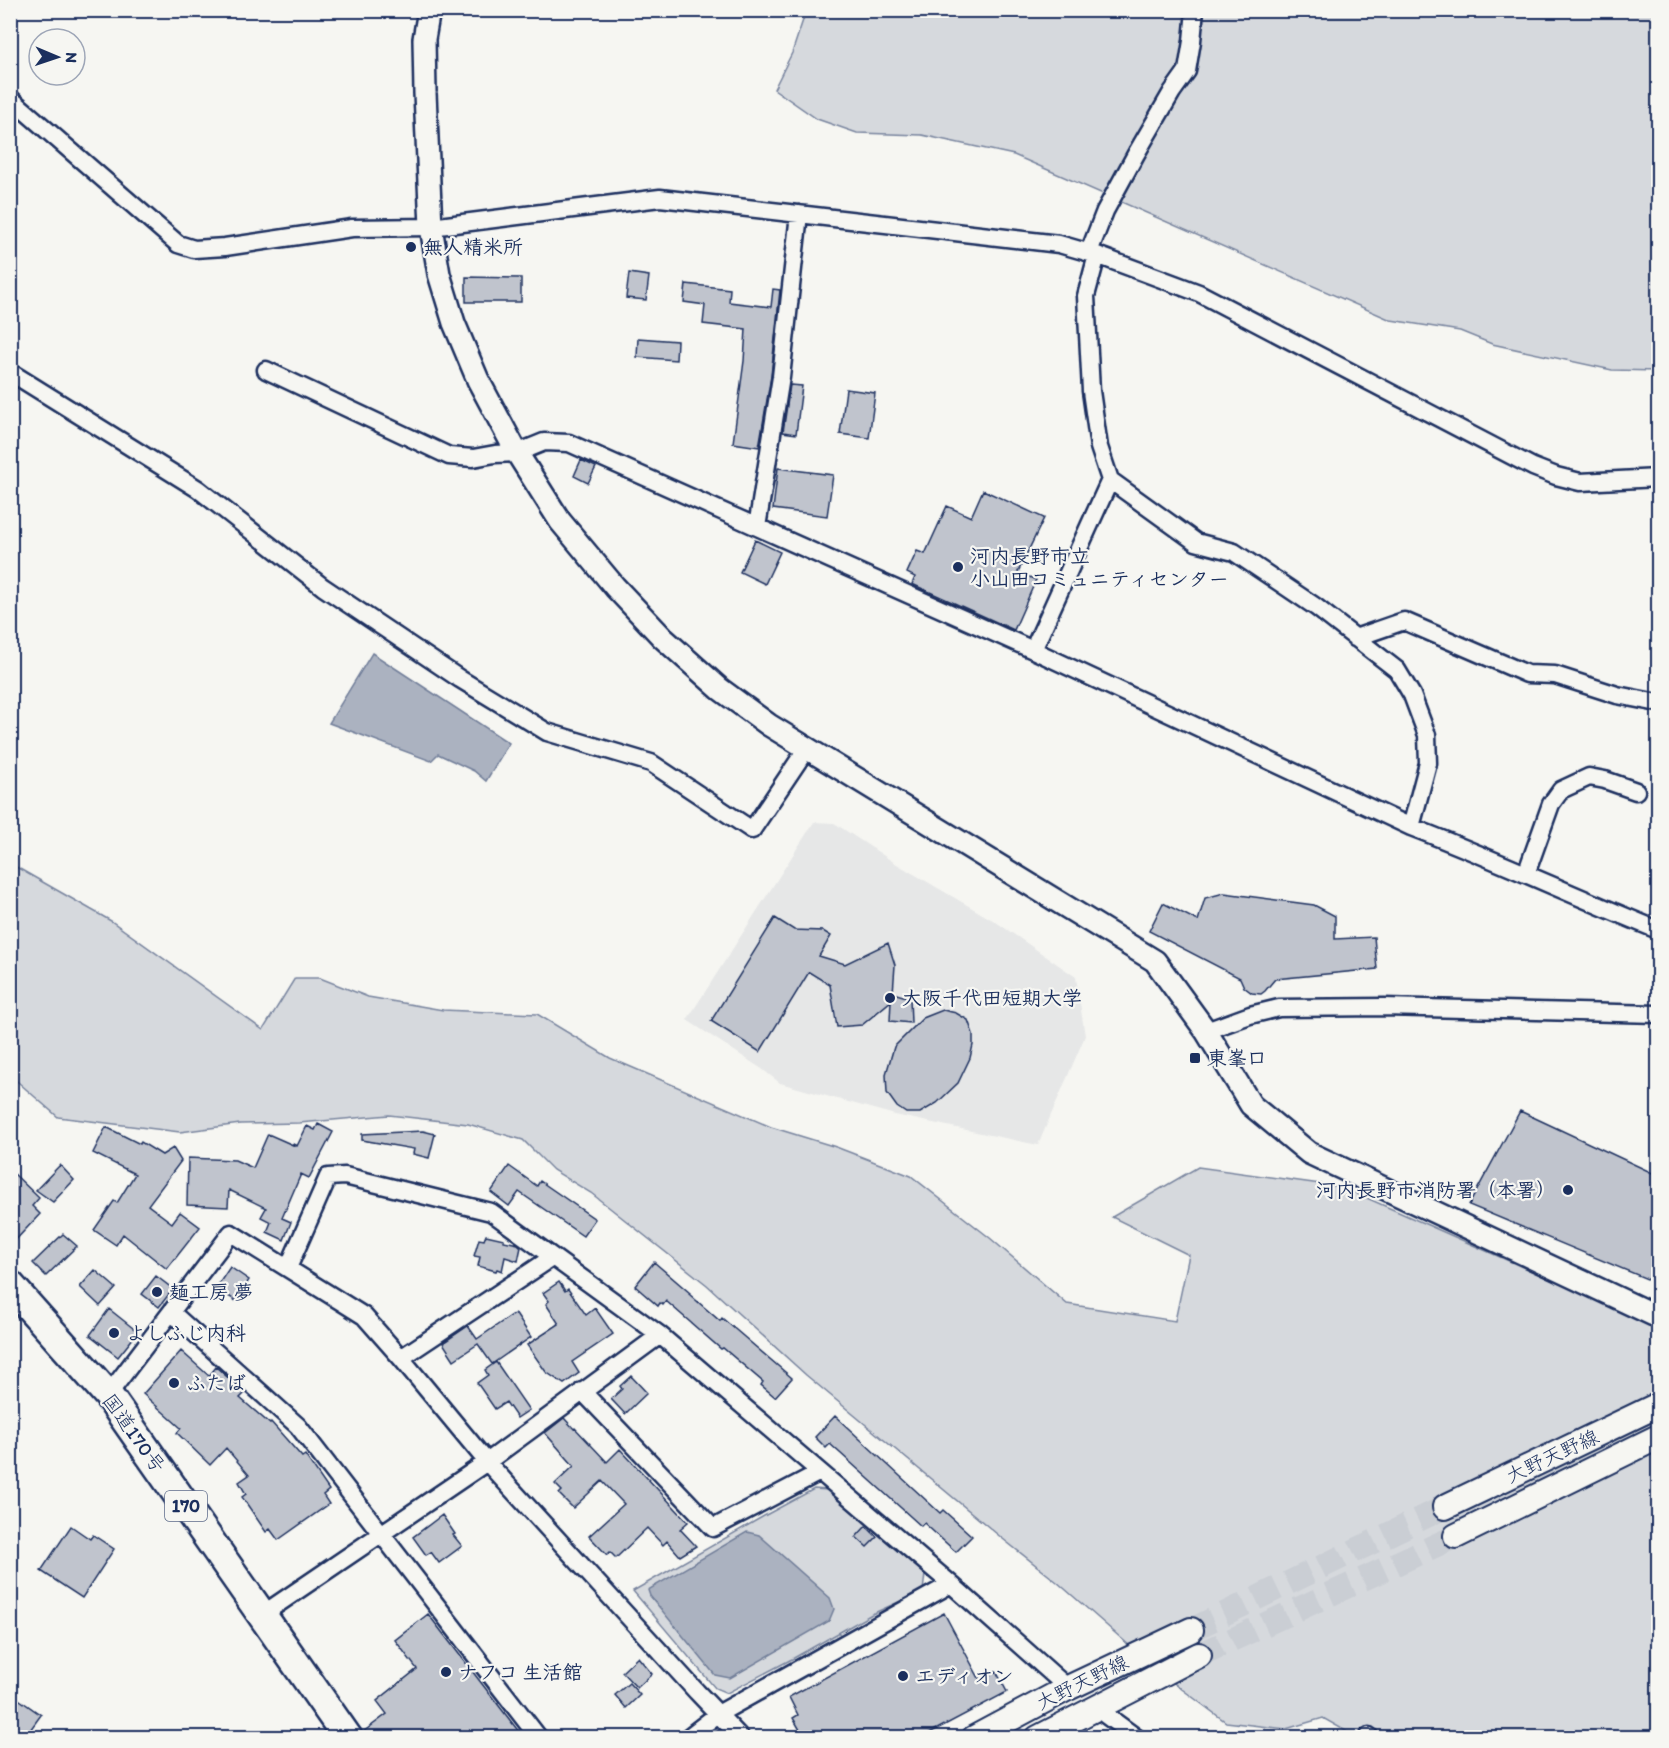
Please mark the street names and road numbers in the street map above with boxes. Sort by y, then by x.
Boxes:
street label: 国道170号 [97,1389,171,1477]
street label: 大野天野線 [1502,1424,1602,1488]
road number: 170 [165,1491,207,1521]
street label: 大野天野線 [1032,1649,1132,1715]

